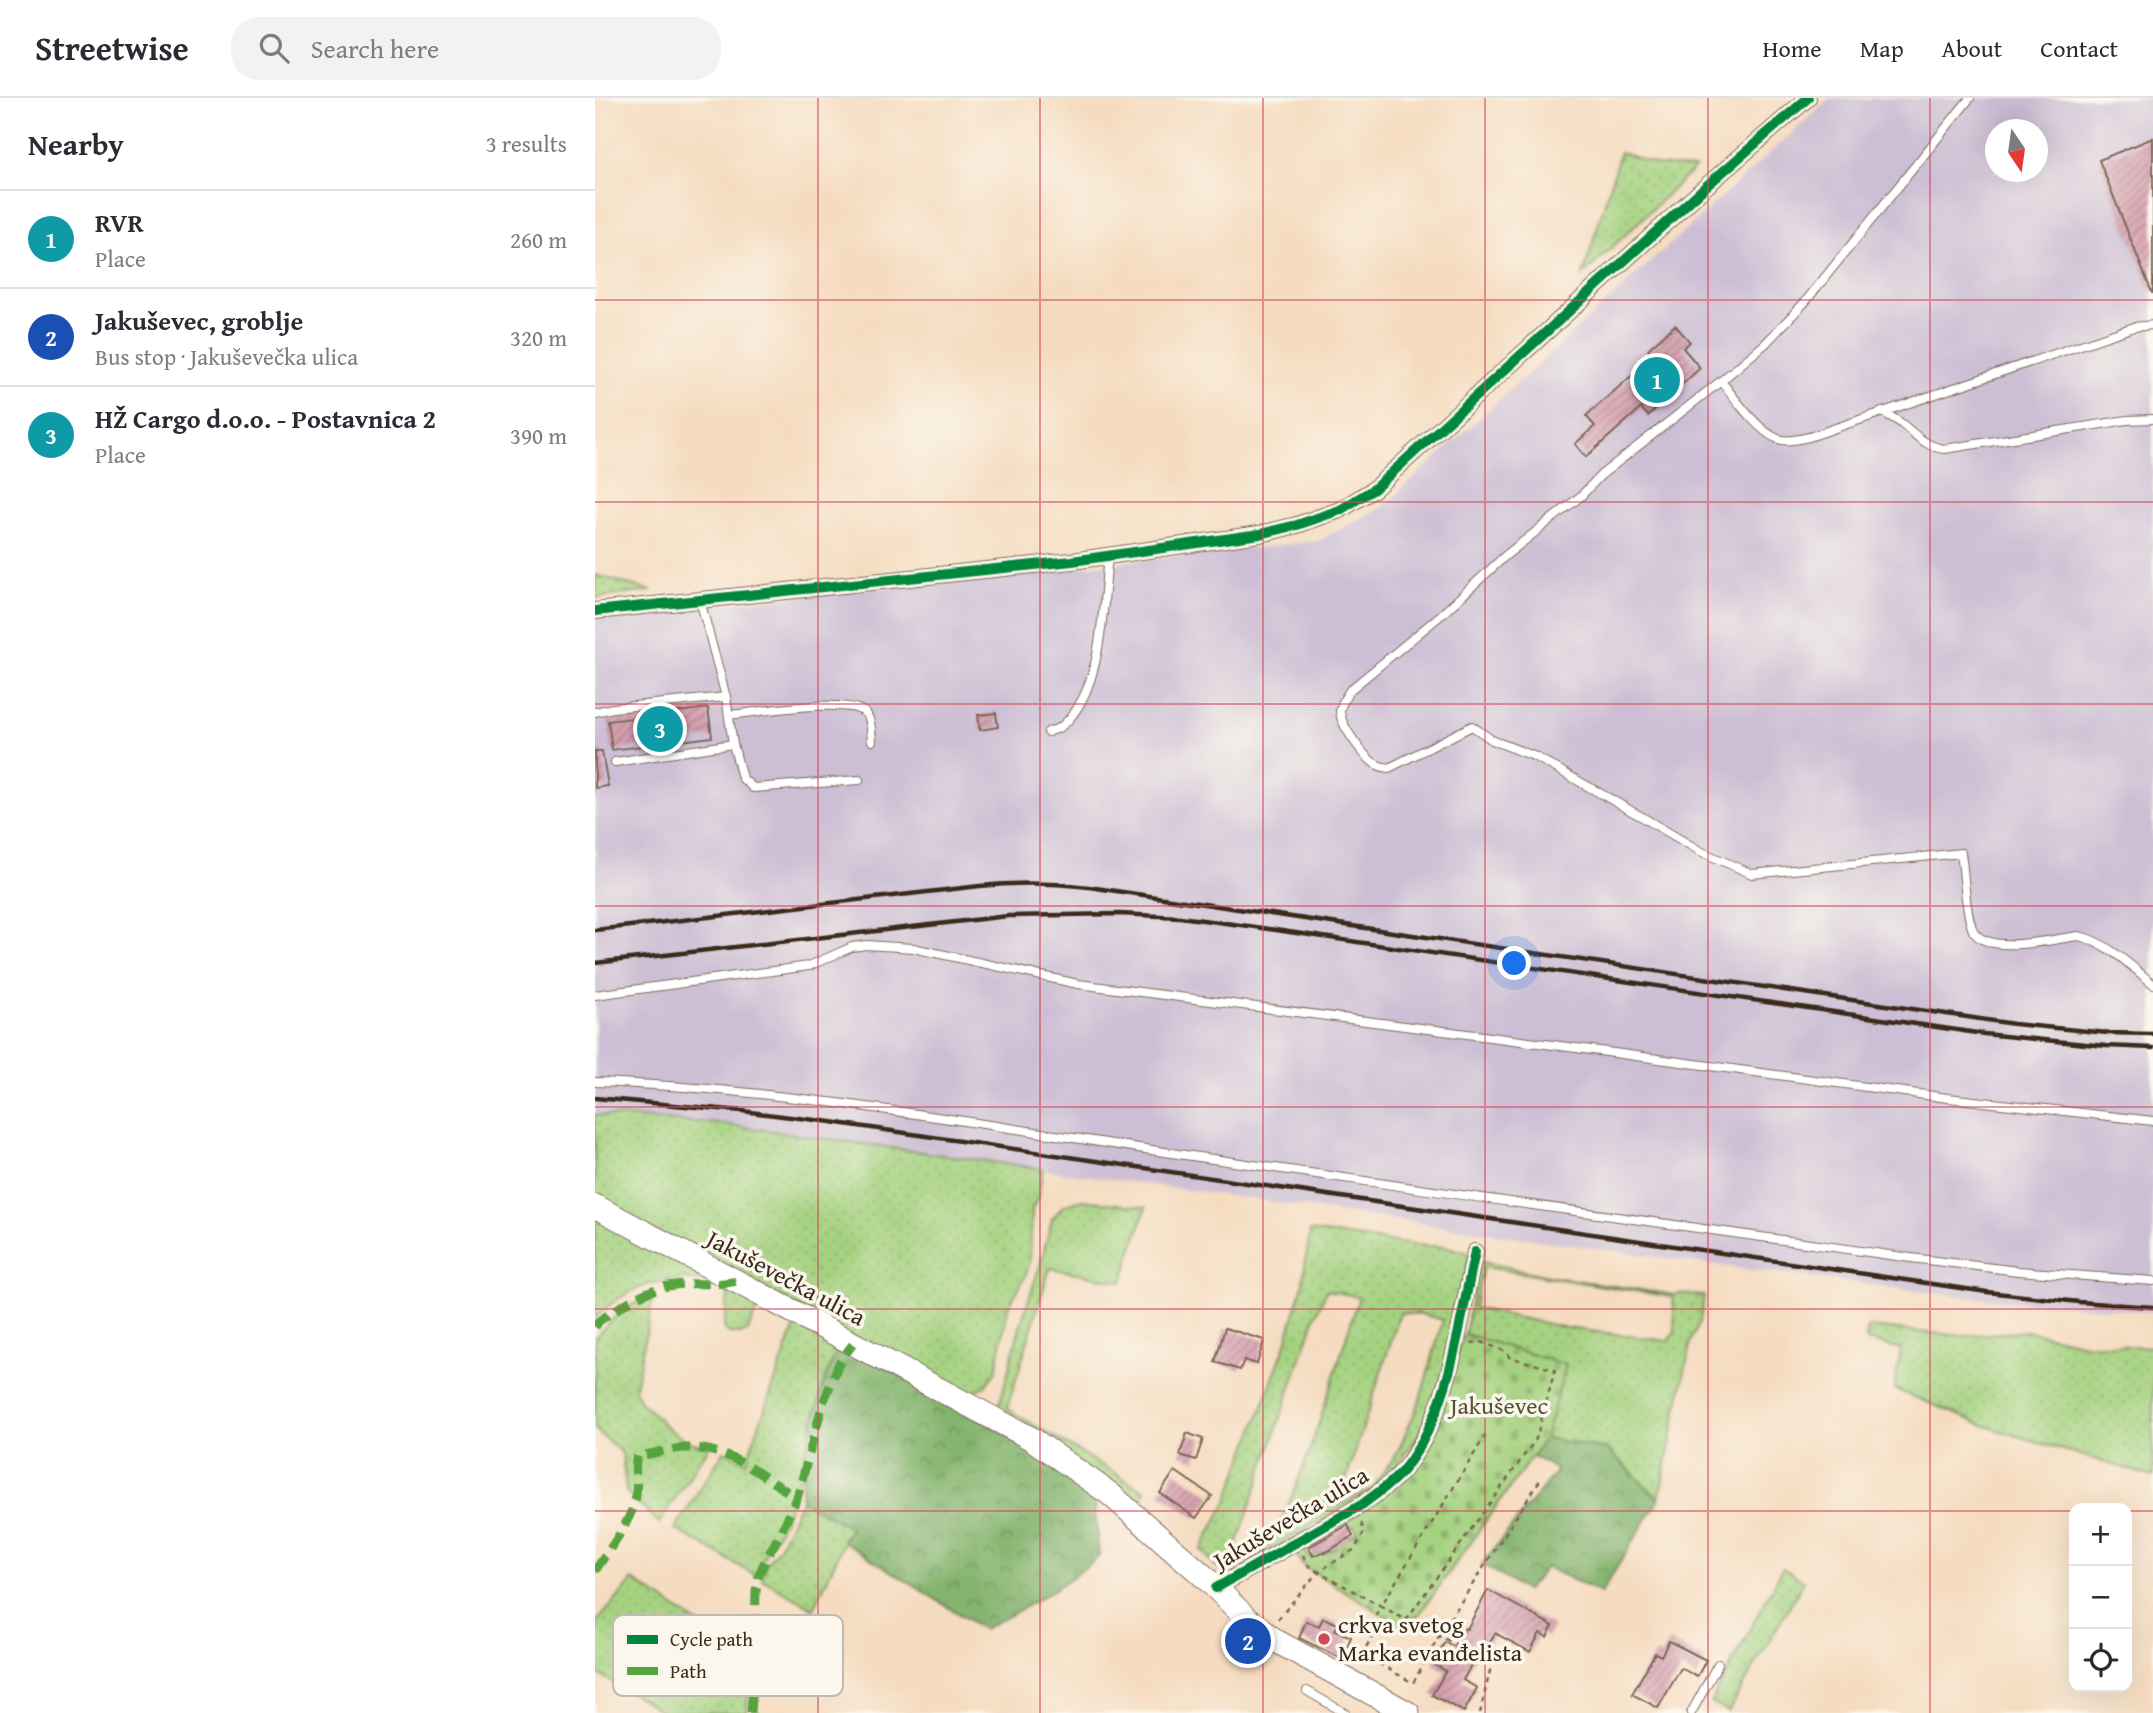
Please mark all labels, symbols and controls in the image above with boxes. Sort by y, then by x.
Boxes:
search box [231,17,721,80]
text: Streetwise [35,24,189,72]
icon: search [255,29,293,67]
text: Search here [311,29,439,68]
text: Home [1763,31,1822,66]
text: Map [1860,31,1904,66]
text: About [1942,31,2002,66]
text: Contact [2040,31,2118,66]
north arrow [1985,119,2048,182]
text: Nearby [28,122,124,166]
text: 3 results [486,127,567,160]
text: RVR [95,203,144,242]
text: 1 [45,223,57,256]
text: 260 m [510,223,567,256]
text: Place [95,242,146,275]
text: Jakuševec, groblje [95,301,303,340]
text: 2 [45,321,57,354]
text: 320 m [510,321,567,354]
text: Bus stop · Jakuševečka ulica [95,340,358,373]
pin: 1 [1634,354,1680,406]
text: HŽ Cargo d.o.o. - Postavnica 2 [95,399,436,438]
text: 3 [45,419,57,452]
text: 390 m [510,419,567,452]
text: Place [95,438,146,471]
pin: 3 [637,703,683,755]
your location [1497,946,1531,980]
street label: Jakuševečka ulica [698,1220,872,1334]
park label: Jakuševec [1447,1388,1548,1423]
street label: Jakuševečka ulica [1204,1457,1375,1579]
map controls [2069,1503,2132,1692]
button: + [2069,1503,2132,1566]
button: − [2069,1566,2132,1629]
place label: crkva svetog Marka evanđelista [1338,1607,1523,1670]
legend [613,1615,843,1696]
pin: 2 [1225,1615,1271,1667]
text: Cycle path [670,1625,753,1653]
button: locate [2069,1629,2132,1692]
marker: crkva svetog Marka evanđelista [1316,1631,1332,1647]
text: Path [670,1657,707,1685]

